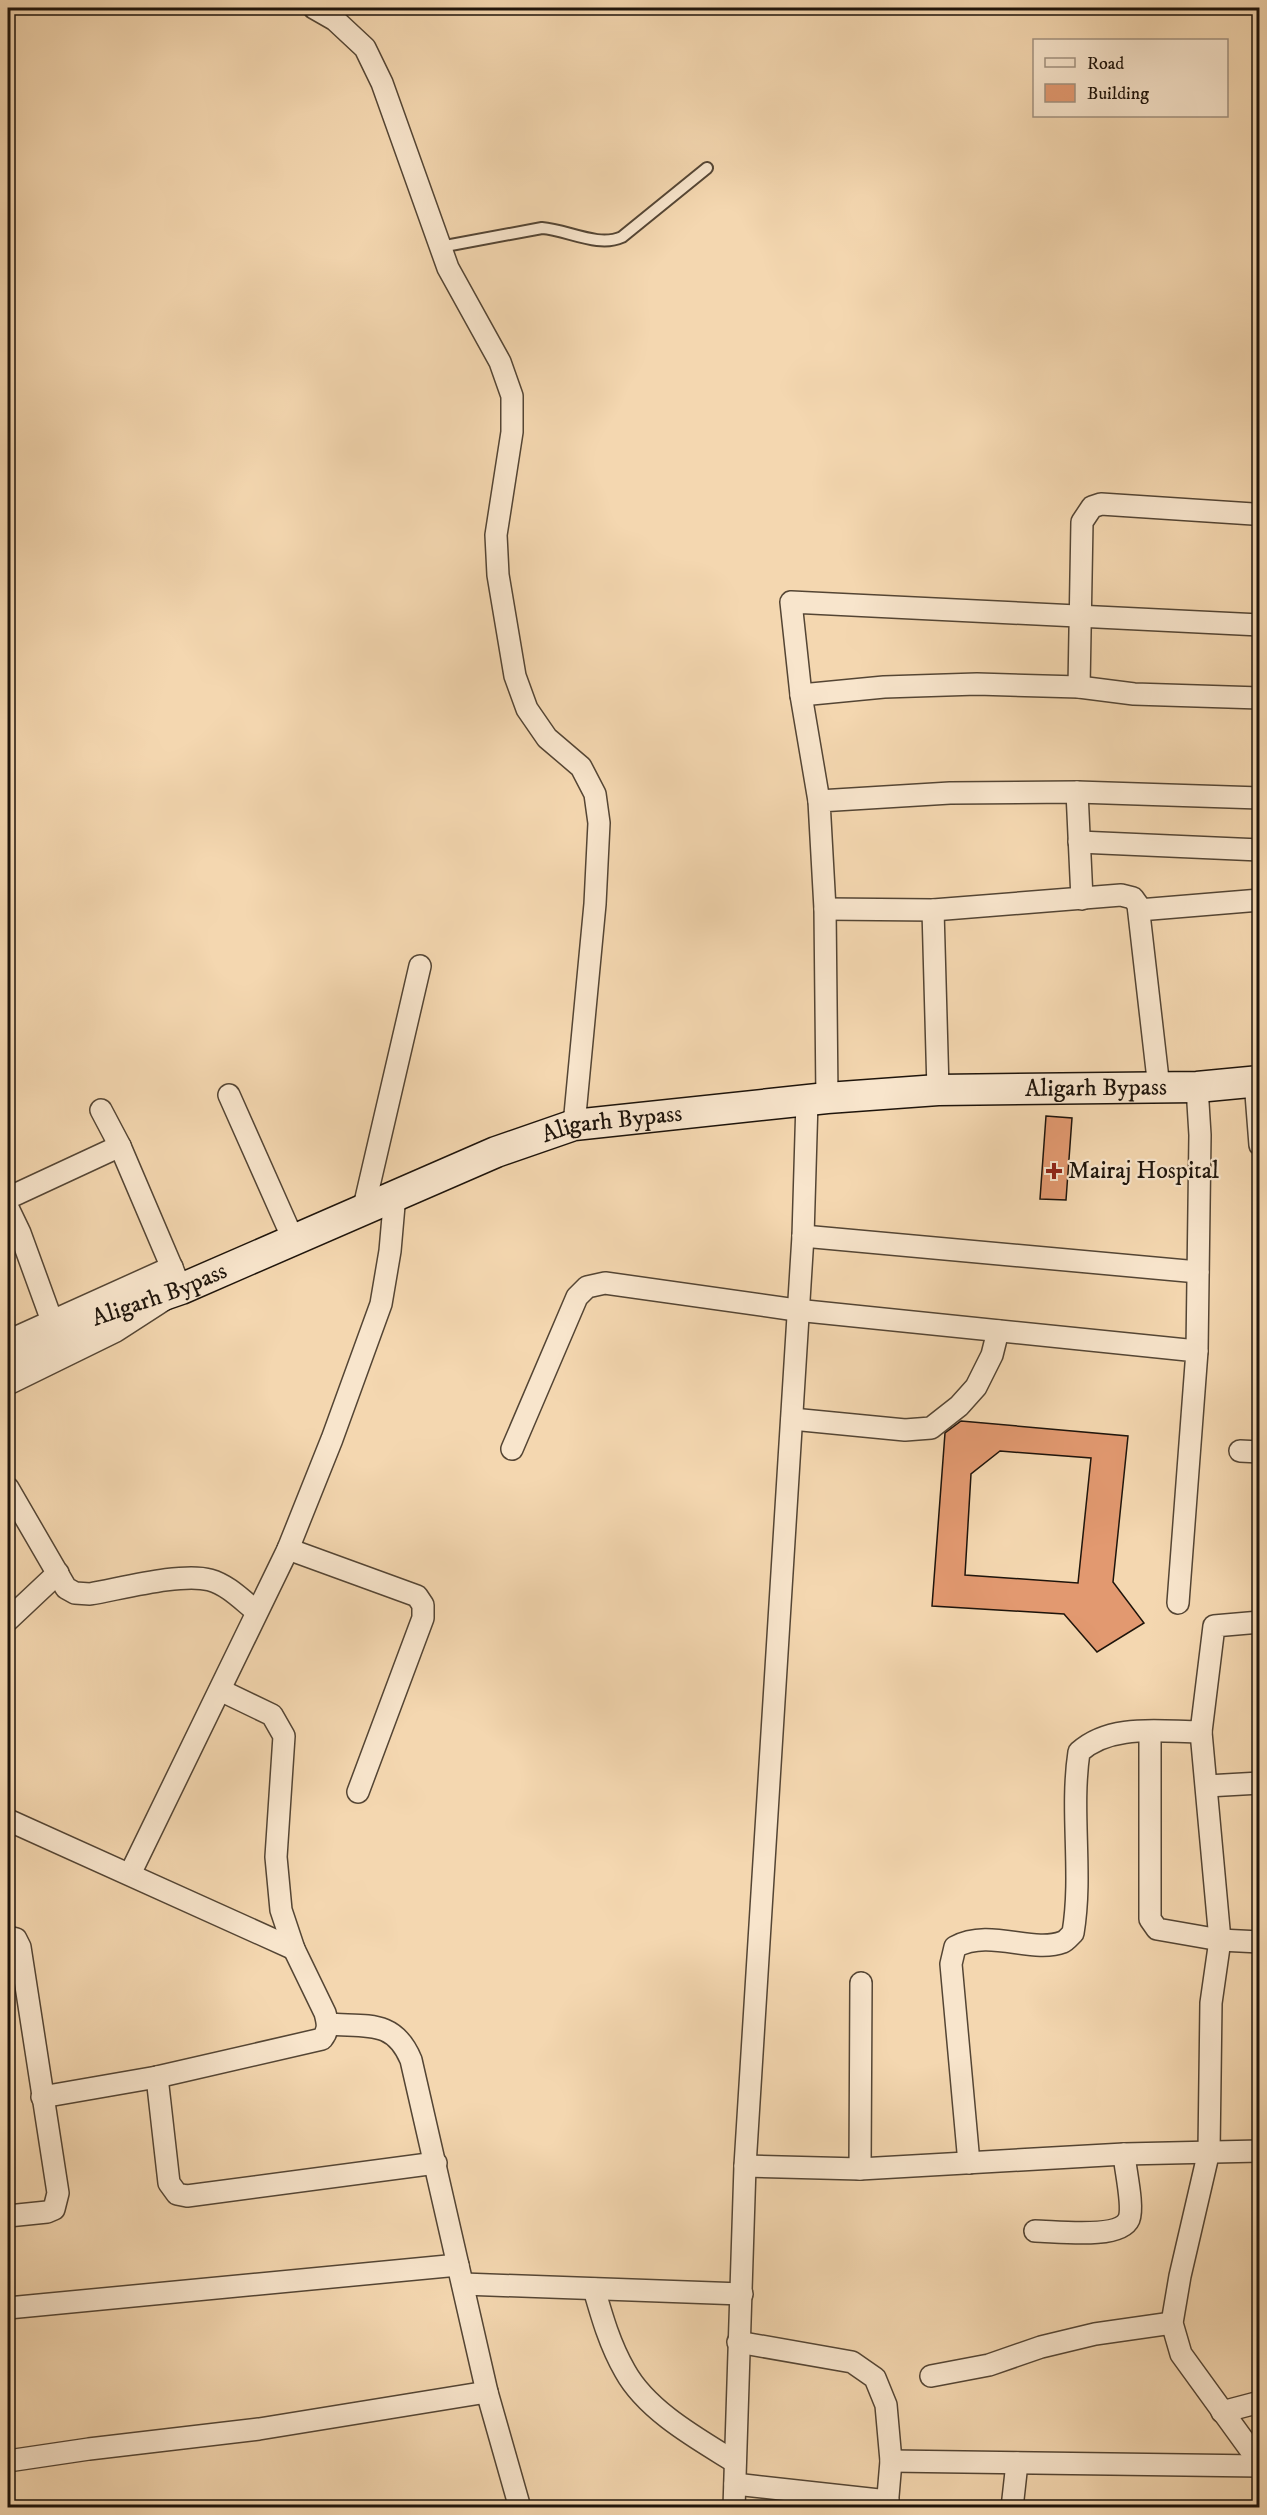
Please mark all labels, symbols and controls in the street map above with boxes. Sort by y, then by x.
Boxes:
legend [1033,39,1228,117]
text: Road [1087,53,1124,75]
text: Building [1087,83,1149,105]
street label: Aligarh Bypass [1025,1072,1167,1104]
street label: Aligarh Bypass [538,1099,684,1150]
place label: Mairaj Hospital [1068,1156,1220,1186]
marker: Mairaj Hospital [1045,1162,1063,1180]
street label: Aligarh Bypass [88,1256,232,1334]

